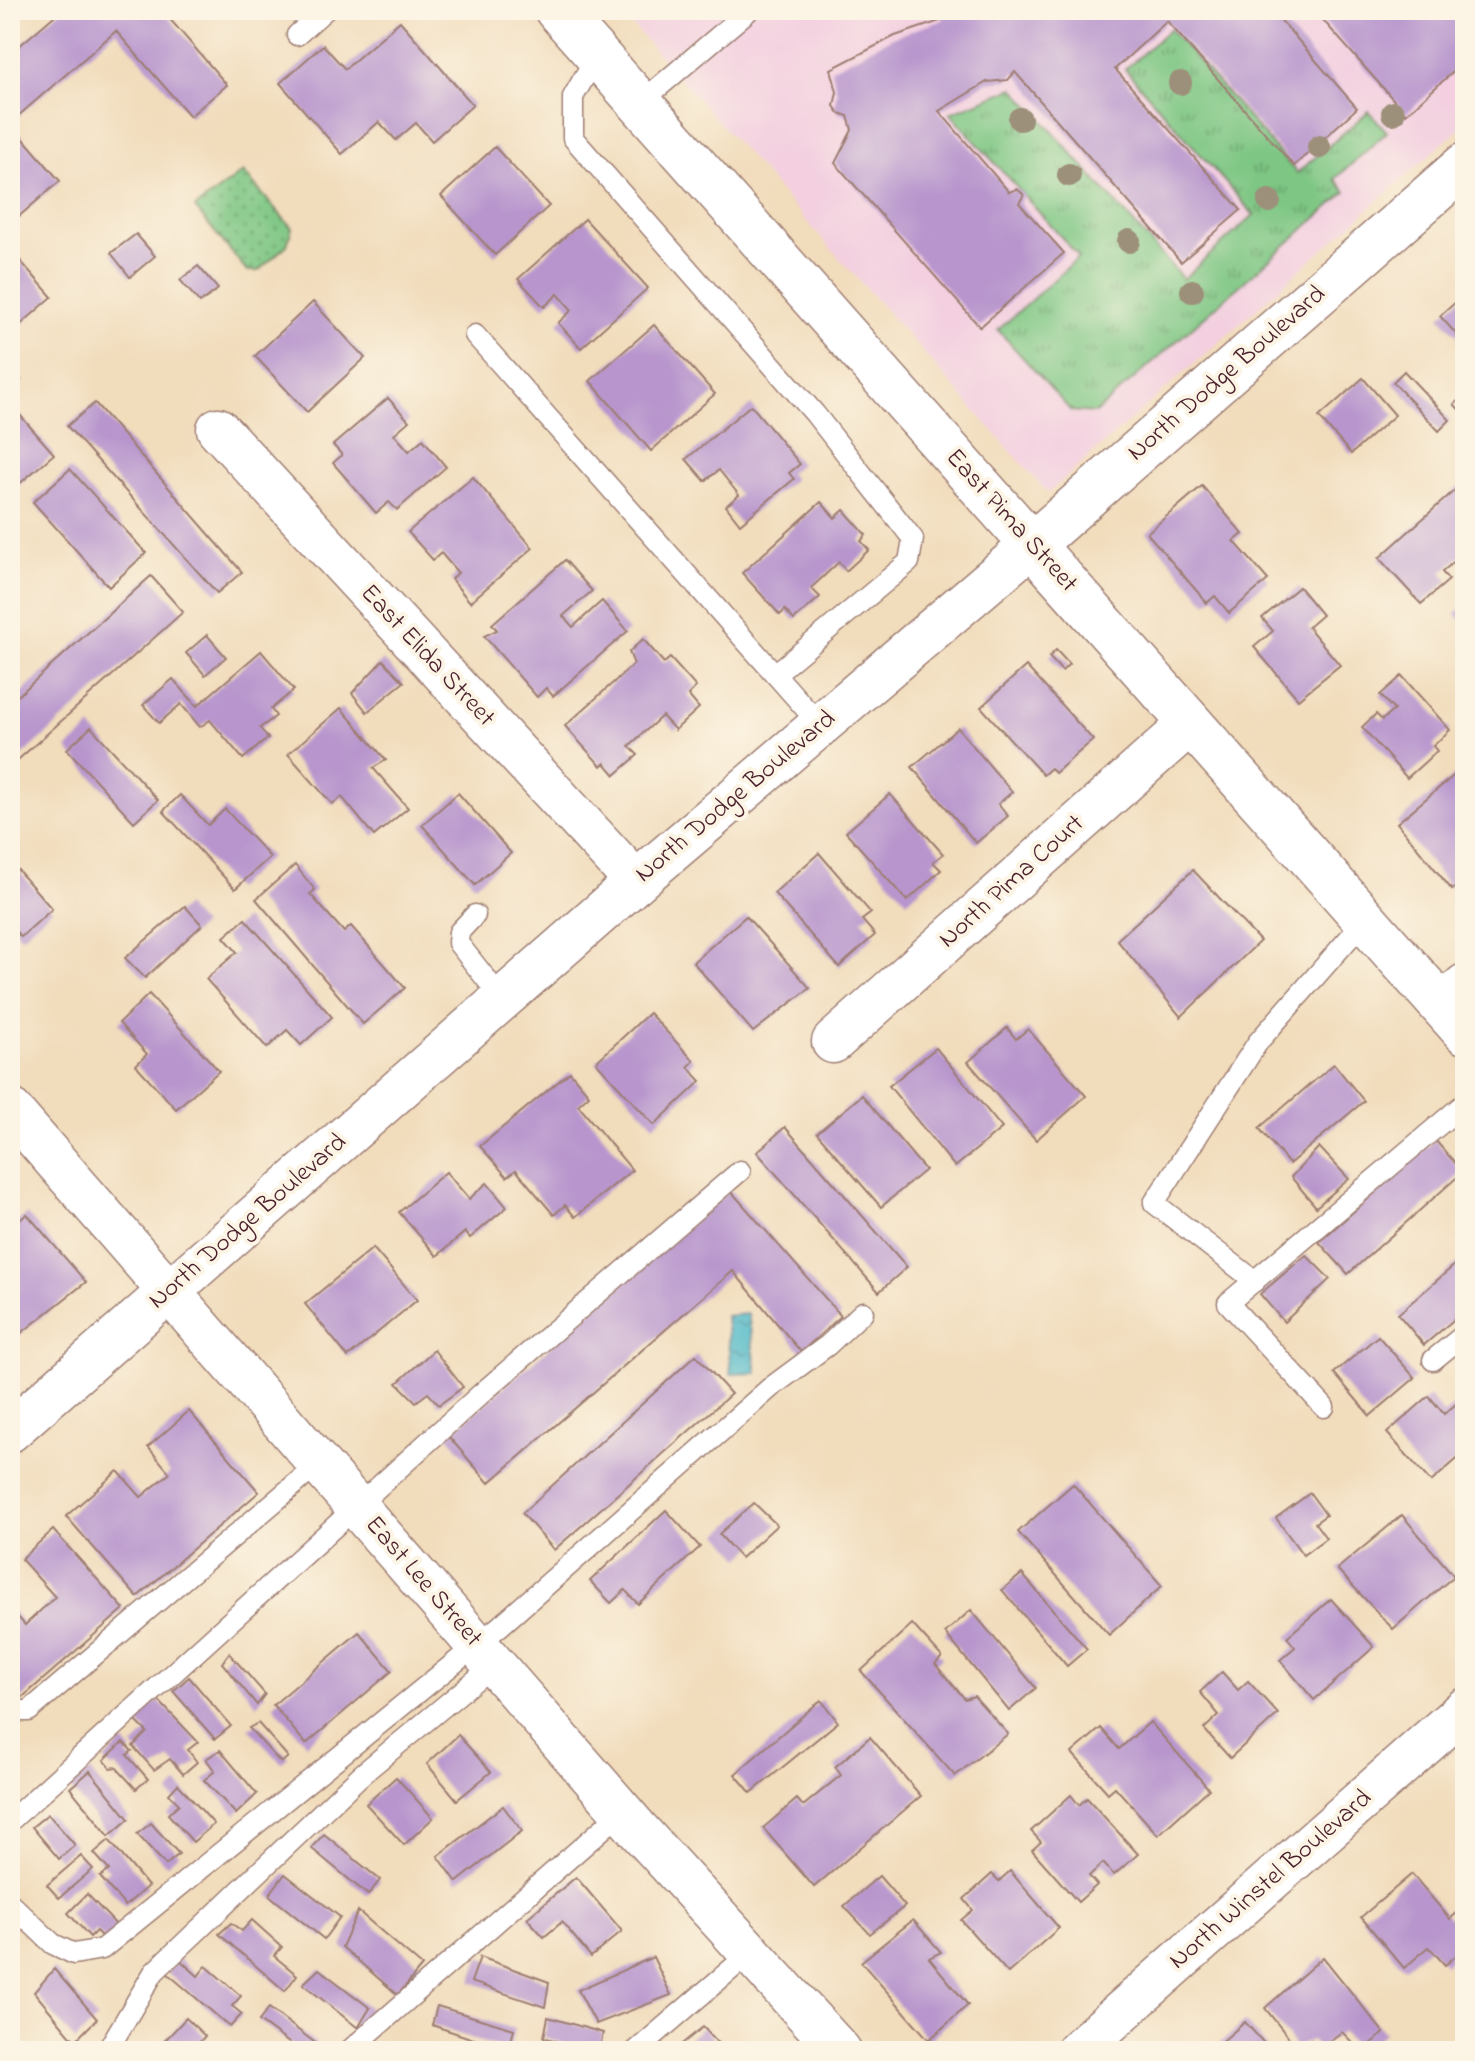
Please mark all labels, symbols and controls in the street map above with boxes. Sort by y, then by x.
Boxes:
street label: North Dodge Boulevard [1119,277,1335,471]
street label: East Pima Street [936,440,1086,602]
street label: East Elida Street [350,576,504,736]
street label: North Dodge Boulevard [627,701,845,893]
street label: North Pima Court [931,806,1094,958]
street label: North Dodge Boulevard [140,1125,356,1319]
street label: East Lee Street [355,1508,491,1656]
street label: North Winstel Boulevard [1161,1781,1381,1979]

